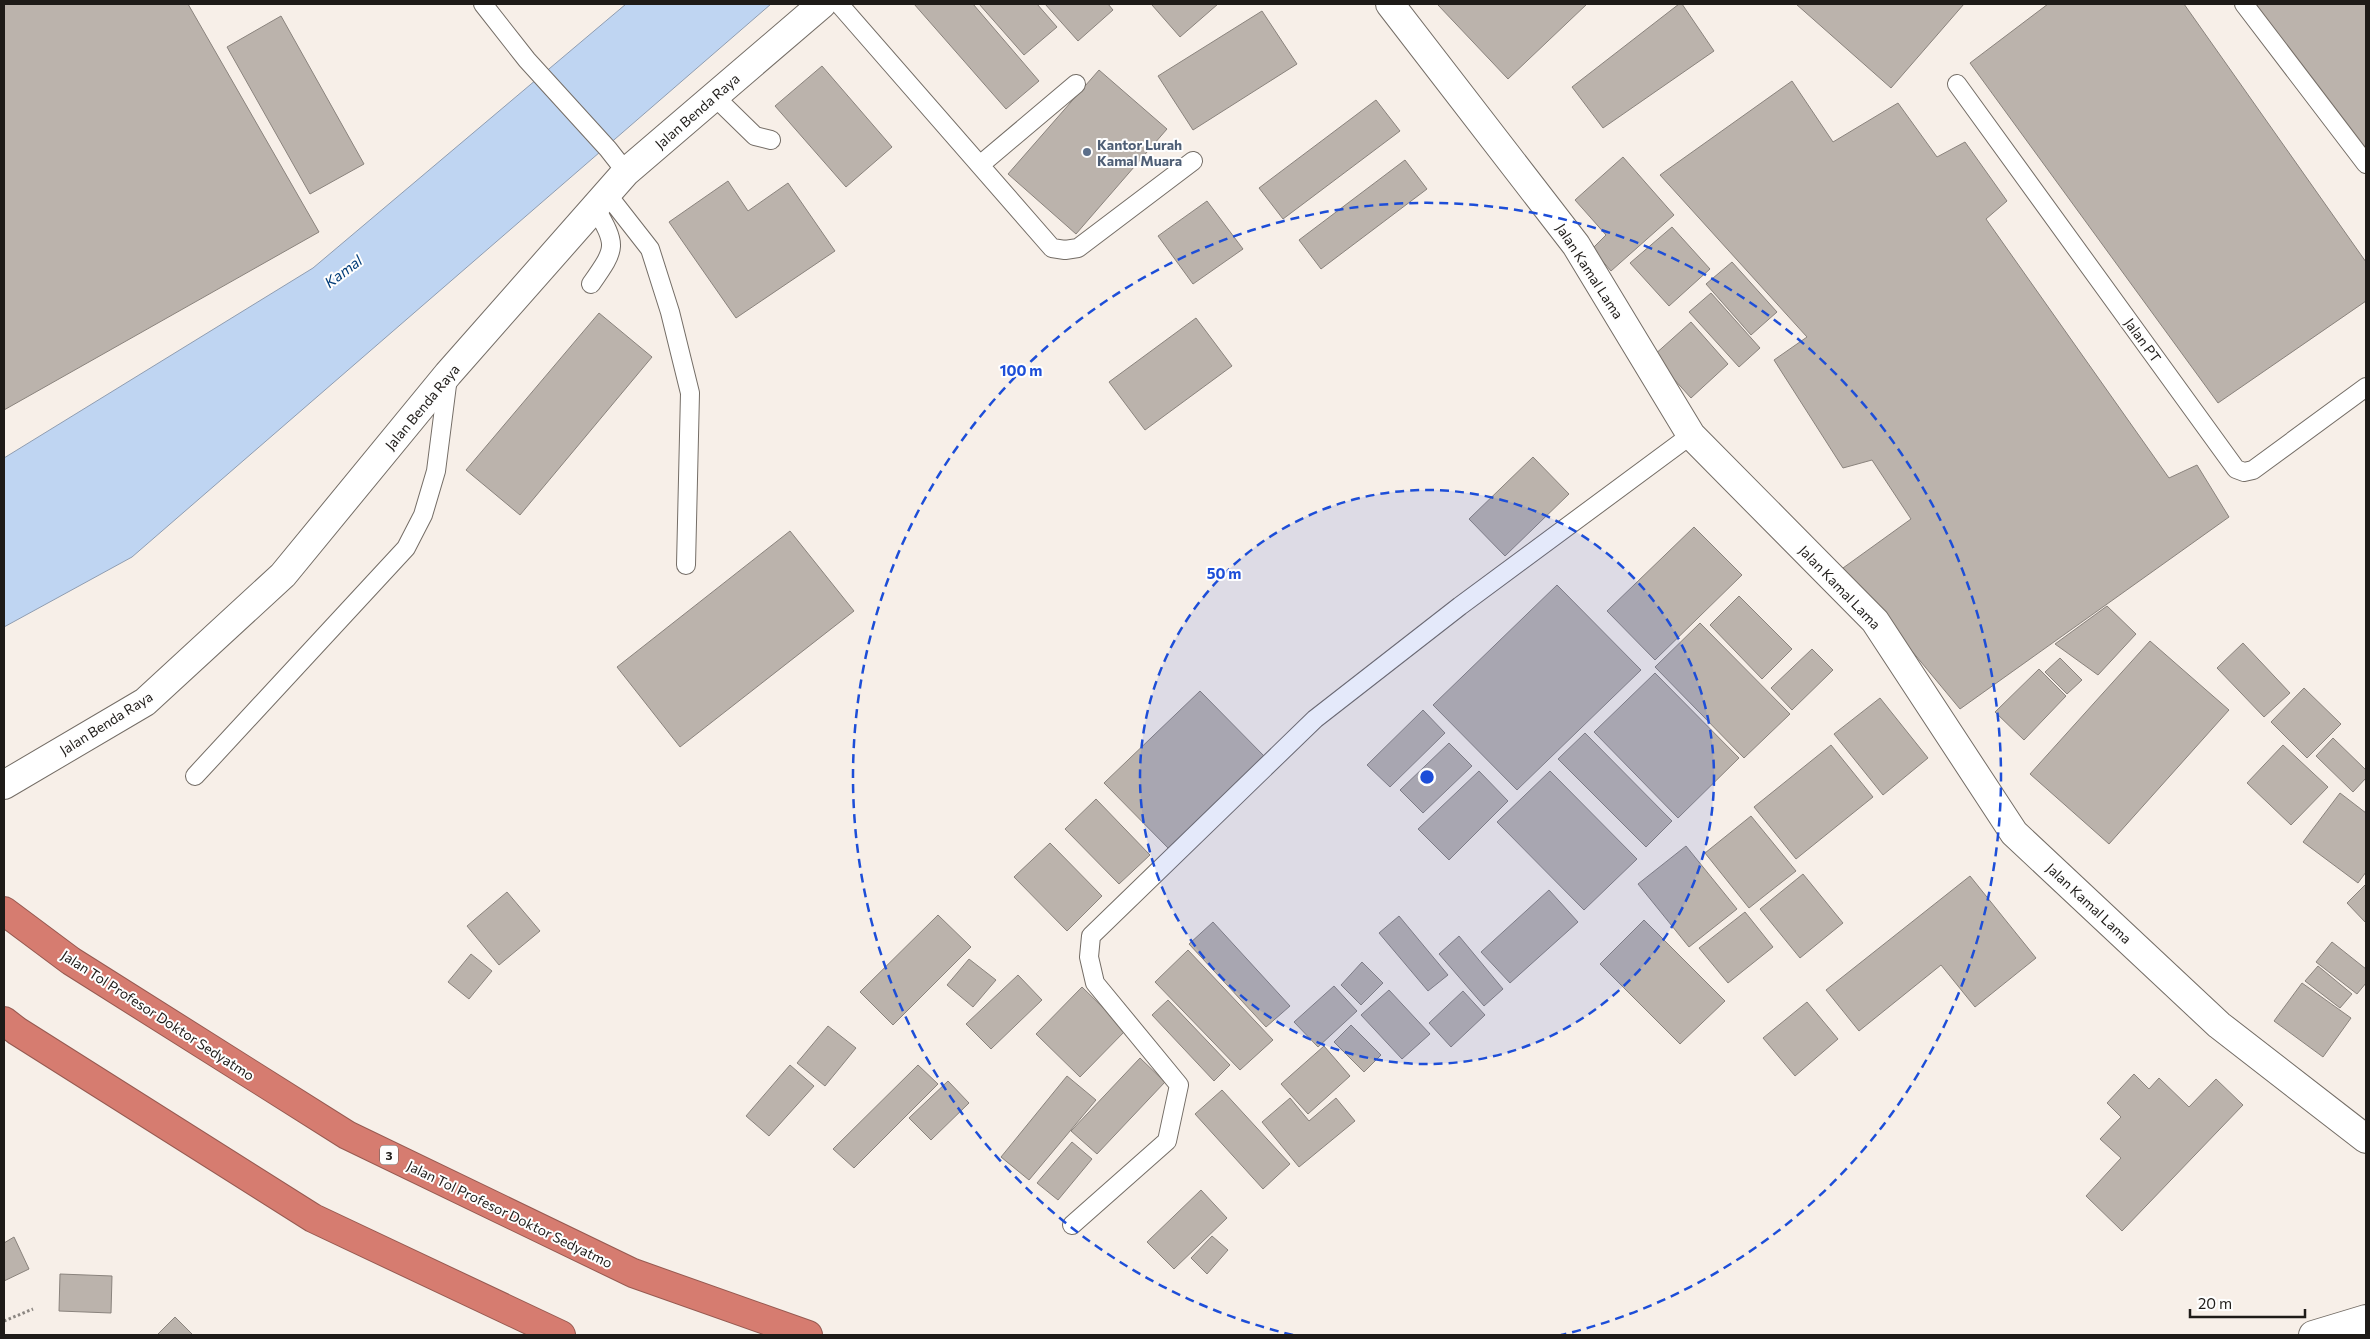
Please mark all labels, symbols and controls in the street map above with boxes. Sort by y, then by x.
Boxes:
street label: Jalan Benda Raya [651,70,743,152]
place label: Kantor Lurah Kamal Muara [1097,136,1182,169]
marker: Kantor Lurah Kamal Muara [1081,146,1093,158]
street label: Jalan Kamal Lama [1553,220,1627,322]
water label: Kamal [321,250,366,291]
street label: Jalan PT [2121,314,2165,366]
street label: Jalan Benda Raya [381,361,463,453]
text: 100 m [1000,361,1042,379]
street label: Jalan Kamal Lama [1796,541,1884,633]
text: 50 m [1207,564,1241,582]
street label: Jalan Benda Raya [56,688,156,758]
centre of rings [1418,768,1436,786]
street label: Jalan Kamal Lama [2043,859,2135,947]
street label: Jalan Tol Profesor Doktor Sedyatmo [58,946,258,1084]
road number: 3 [380,1146,398,1164]
street label: Jalan Tol Profesor Doktor Sedyatmo [405,1157,615,1271]
scale bar [2190,1286,2305,1318]
text: 20 m [2198,1294,2232,1312]

